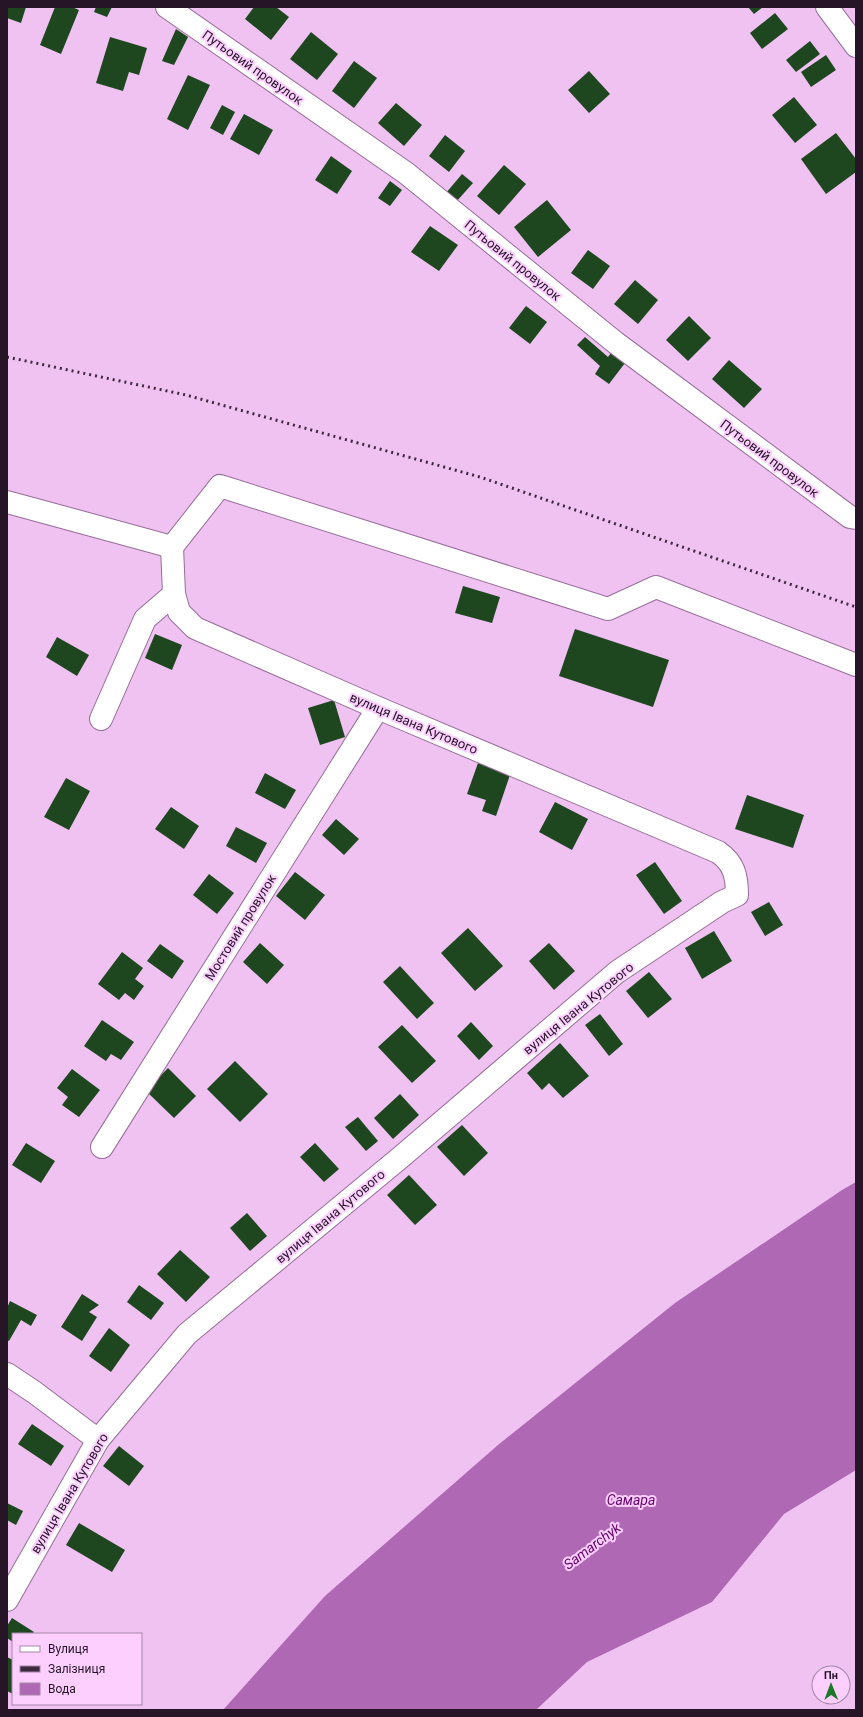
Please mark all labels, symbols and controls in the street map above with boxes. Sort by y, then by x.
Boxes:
street label: Путьовий провулок [200,27,306,108]
street label: Путьовий провулок [462,217,564,304]
street label: Путьовий провулок [718,417,822,500]
street label: вулиця Івана Кутового [348,690,480,757]
street label: Мостовий провулок [202,872,279,983]
street label: вулиця Івана Кутового [520,959,636,1057]
street label: вулиця Івана Кутового [273,1166,388,1266]
street label: вулиця Івана Кутового [28,1430,111,1556]
water label: Самара [607,1492,655,1508]
water label: Samarchyk [560,1519,625,1573]
legend [12,1633,142,1705]
text: Вулиця [48,1642,89,1656]
text: Залізниця [48,1662,105,1676]
north arrow [811,1665,851,1705]
text: Пн [824,1669,838,1682]
text: Вода [48,1682,76,1696]

